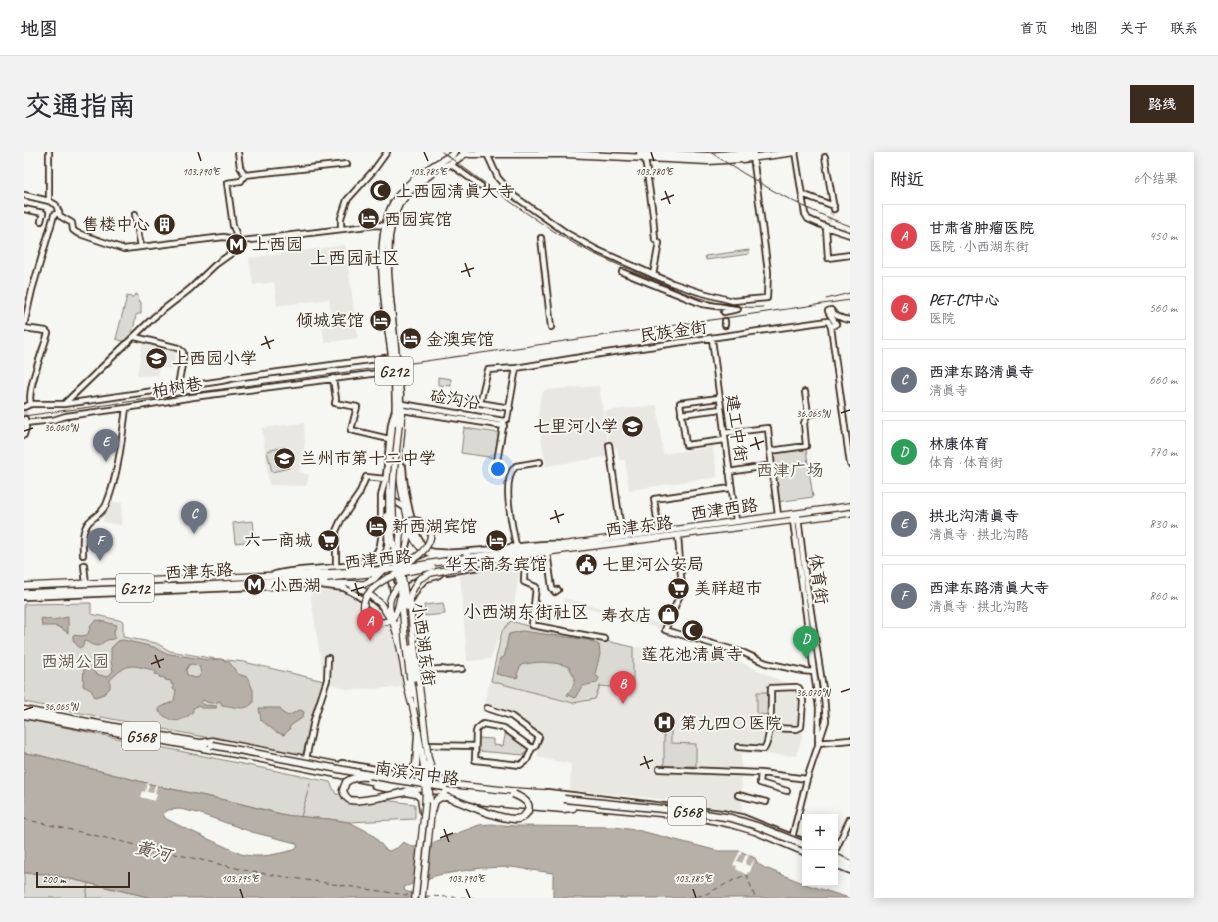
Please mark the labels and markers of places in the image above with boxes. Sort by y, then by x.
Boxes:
mosque icon: 上西园清真大寺 [367,178,393,204]
place label: 上西园清真大寺 [396,181,515,202]
hotel icon: 西园宾馆 [355,206,381,232]
place label: 西园宾馆 [384,209,452,230]
building icon: 售楼中心 [152,211,178,237]
place label: 售楼中心 [82,214,150,235]
metro station icon: 上西园 [224,231,250,257]
place label: 上西园 [252,234,303,255]
hotel icon: 倾城宾馆 [367,307,393,333]
place label: 倾城宾馆 [296,310,364,331]
hotel icon: 金澳宾馆 [397,326,423,352]
place label: 金澳宾馆 [426,329,494,350]
school or university icon: 上西园小学 [144,345,170,371]
place label: 上西园小学 [172,348,257,369]
school or university icon: 七里河小学 [620,413,646,439]
place label: 七里河小学 [533,416,618,437]
pin: E [93,429,119,462]
school or university icon: 兰州市第十二中学 [271,445,297,471]
place label: 兰州市第十二中学 [300,448,436,469]
pin: C [181,501,207,534]
hotel icon: 新西湖宾馆 [363,513,389,539]
place label: 新西湖宾馆 [392,516,477,537]
supermarket icon: 六一商城 [315,527,341,553]
hotel icon: 华天商务宾馆 [483,527,509,553]
pin: F [87,528,113,561]
place label: 六一商城 [244,530,312,551]
public building icon: 七里河公安局 [574,551,600,577]
place label: 华天商务宾馆 [445,554,547,575]
place label: 七里河公安局 [602,554,704,575]
metro station icon: 小西湖 [242,572,268,598]
place label: 小西湖 [270,575,321,596]
supermarket icon: 美祥超市 [666,575,692,601]
place label: 美祥超市 [694,578,762,599]
shop icon: 寿衣店 [655,602,681,628]
place label: 寿衣店 [601,605,652,626]
pin: A [357,608,383,641]
mosque icon: 莲花池清真寺 [679,617,705,643]
pin: D [793,626,819,659]
place label: 莲花池清真寺 [641,644,743,665]
pin: B [610,671,636,704]
hospital icon: 第九四〇医院 [652,710,678,736]
place label: 第九四〇医院 [680,713,782,734]

